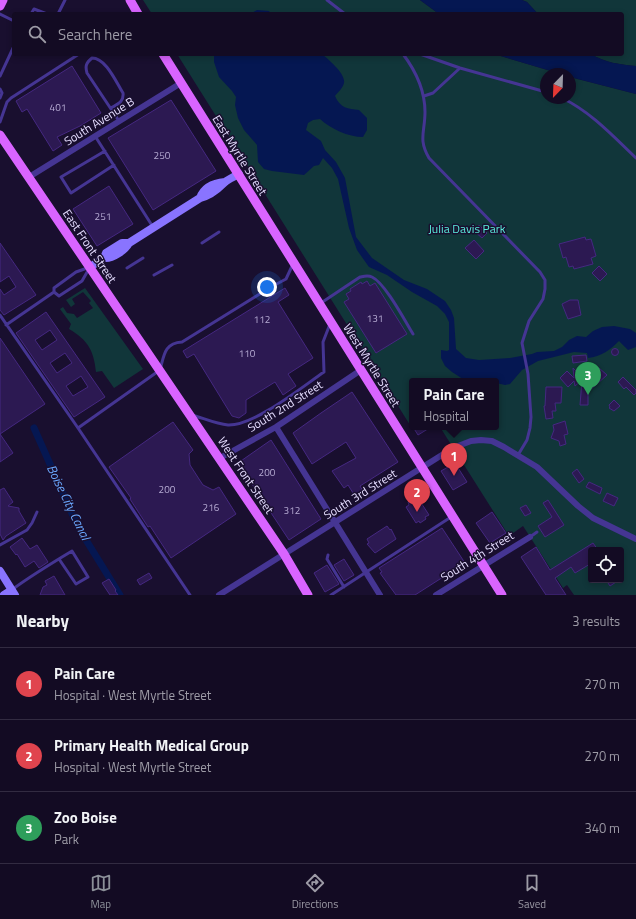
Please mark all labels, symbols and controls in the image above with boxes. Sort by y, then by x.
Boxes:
search box [12,12,624,56]
icon: search [26,23,48,45]
text: Search here [58,23,132,46]
north arrow [540,68,576,104]
street label: South Avenue B [60,92,138,150]
house number: 401 [50,100,66,115]
street label: East Myrtle Street [208,111,273,200]
house number: 250 [154,148,171,163]
street label: East Front Street [58,205,122,287]
house number: 251 [95,209,111,224]
park label: Julia Davis Park [428,219,506,238]
your location [257,277,277,297]
house number: 131 [367,311,383,326]
house number: 112 [254,312,270,327]
street label: West Myrtle Street [339,319,406,411]
house number: 110 [239,346,256,361]
pin: 3 [575,362,601,395]
street label: South 2nd Street [244,375,327,437]
popup [409,378,499,430]
text: Pain Care [424,383,484,406]
text: Hospital [424,406,469,426]
street label: West Front Street [213,433,279,518]
pin: 1 [441,443,467,476]
water label: Boise City Canal [42,461,97,545]
street label: South 3rd Street [320,463,401,524]
house number: 200 [259,465,276,480]
pin: 2 [404,479,430,512]
house number: 200 [159,482,176,497]
house number: 216 [203,500,220,515]
house number: 312 [284,503,300,518]
street label: South 4th Street [437,525,518,586]
map controls [588,547,624,583]
button: locate [588,547,624,583]
text: Nearby [16,608,69,634]
text: 3 results [572,611,620,631]
text: Pain Care [54,662,115,685]
text: 1 [25,674,33,694]
text: 270 m [584,674,620,694]
text: Hospital · West Myrtle Street [54,685,211,705]
text: Primary Health Medical Group [54,734,249,757]
text: 2 [25,746,33,766]
text: 270 m [584,746,620,766]
text: Hospital · West Myrtle Street [54,757,211,777]
text: Zoo Boise [54,806,117,829]
text: 3 [25,818,33,838]
text: 340 m [584,818,620,838]
text: Park [54,829,79,849]
tab: Map [90,872,112,912]
tab: Directions [292,872,338,912]
tab: Saved [518,872,546,912]

